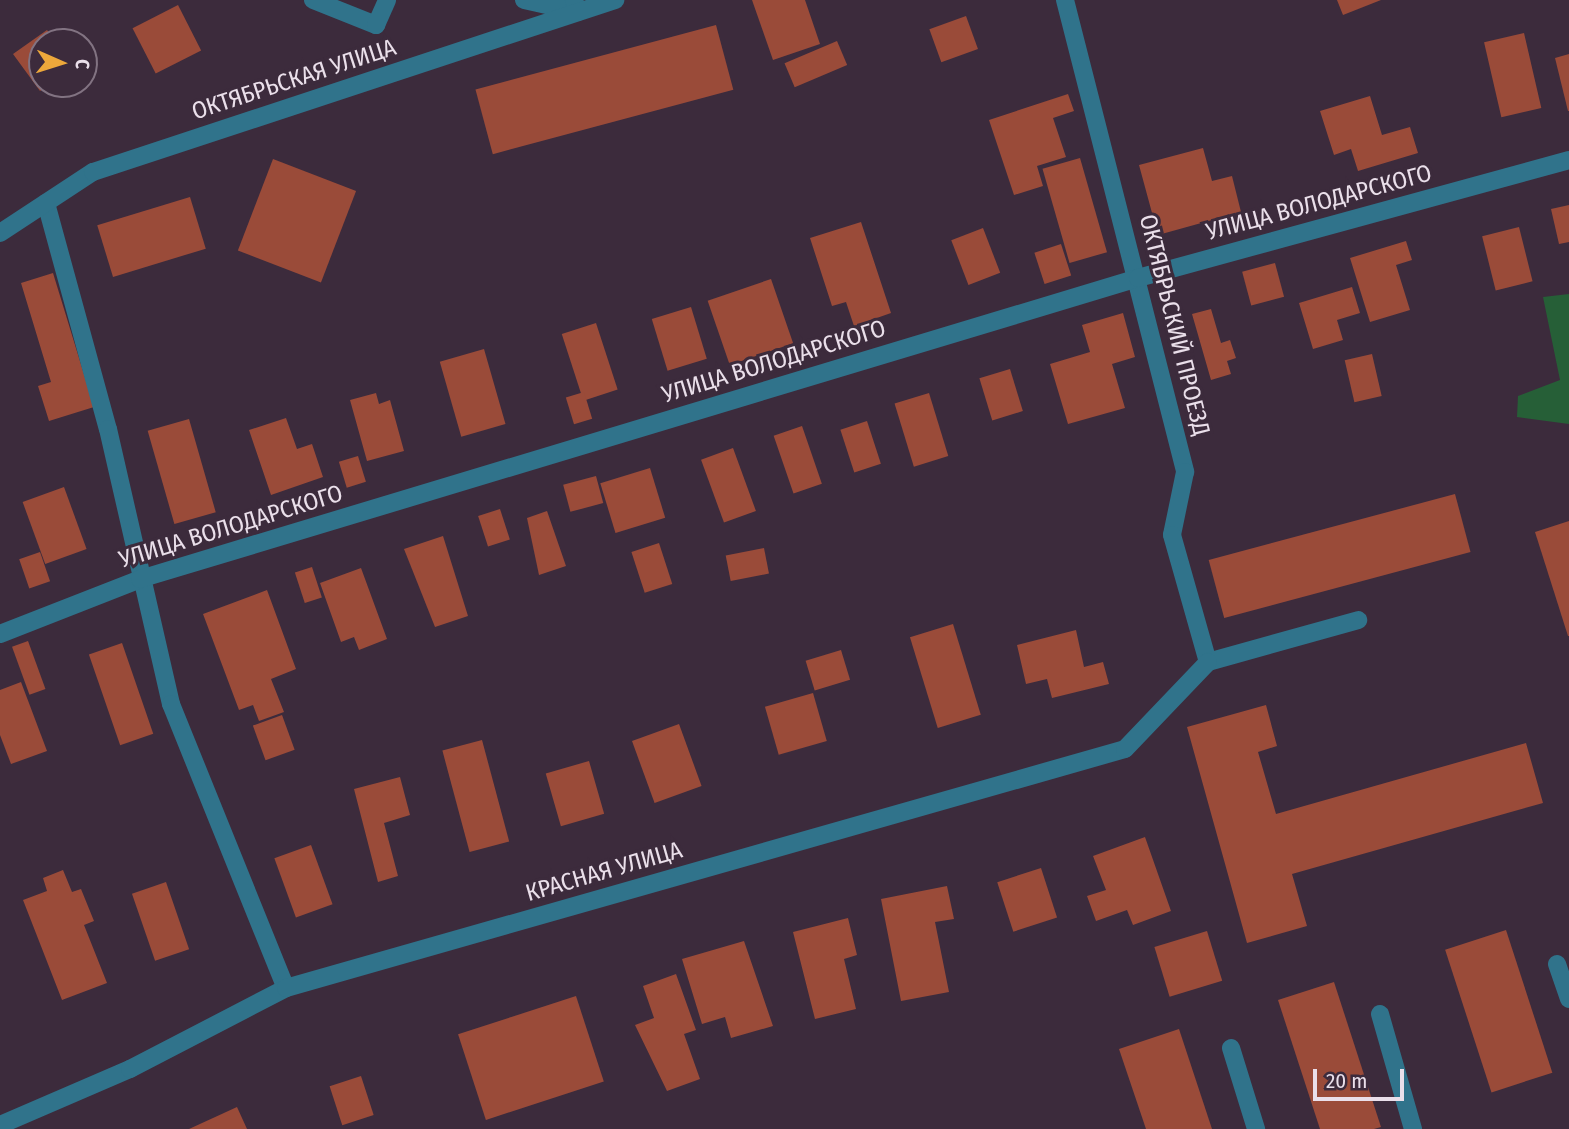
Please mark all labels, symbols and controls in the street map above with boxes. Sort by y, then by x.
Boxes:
north arrow [28,28,98,98]
street label: ОКТЯБРЬСКАЯ УЛИЦА [188,33,400,127]
text: С [71,58,94,70]
street label: УЛИЦА ВОЛОДАРСКОГО [1203,159,1435,247]
street label: ОКТЯБРЬСКИЙ ПРОЕЗД [1133,211,1215,439]
street label: УЛИЦА ВОЛОДАРСКОГО [659,314,889,410]
street label: УЛИЦА ВОЛОДАРСКОГО [116,479,346,575]
street label: КРАСНАЯ УЛИЦА [522,836,686,908]
scale bar [1317,1056,1408,1100]
text: 20 m [1326,1068,1367,1094]

